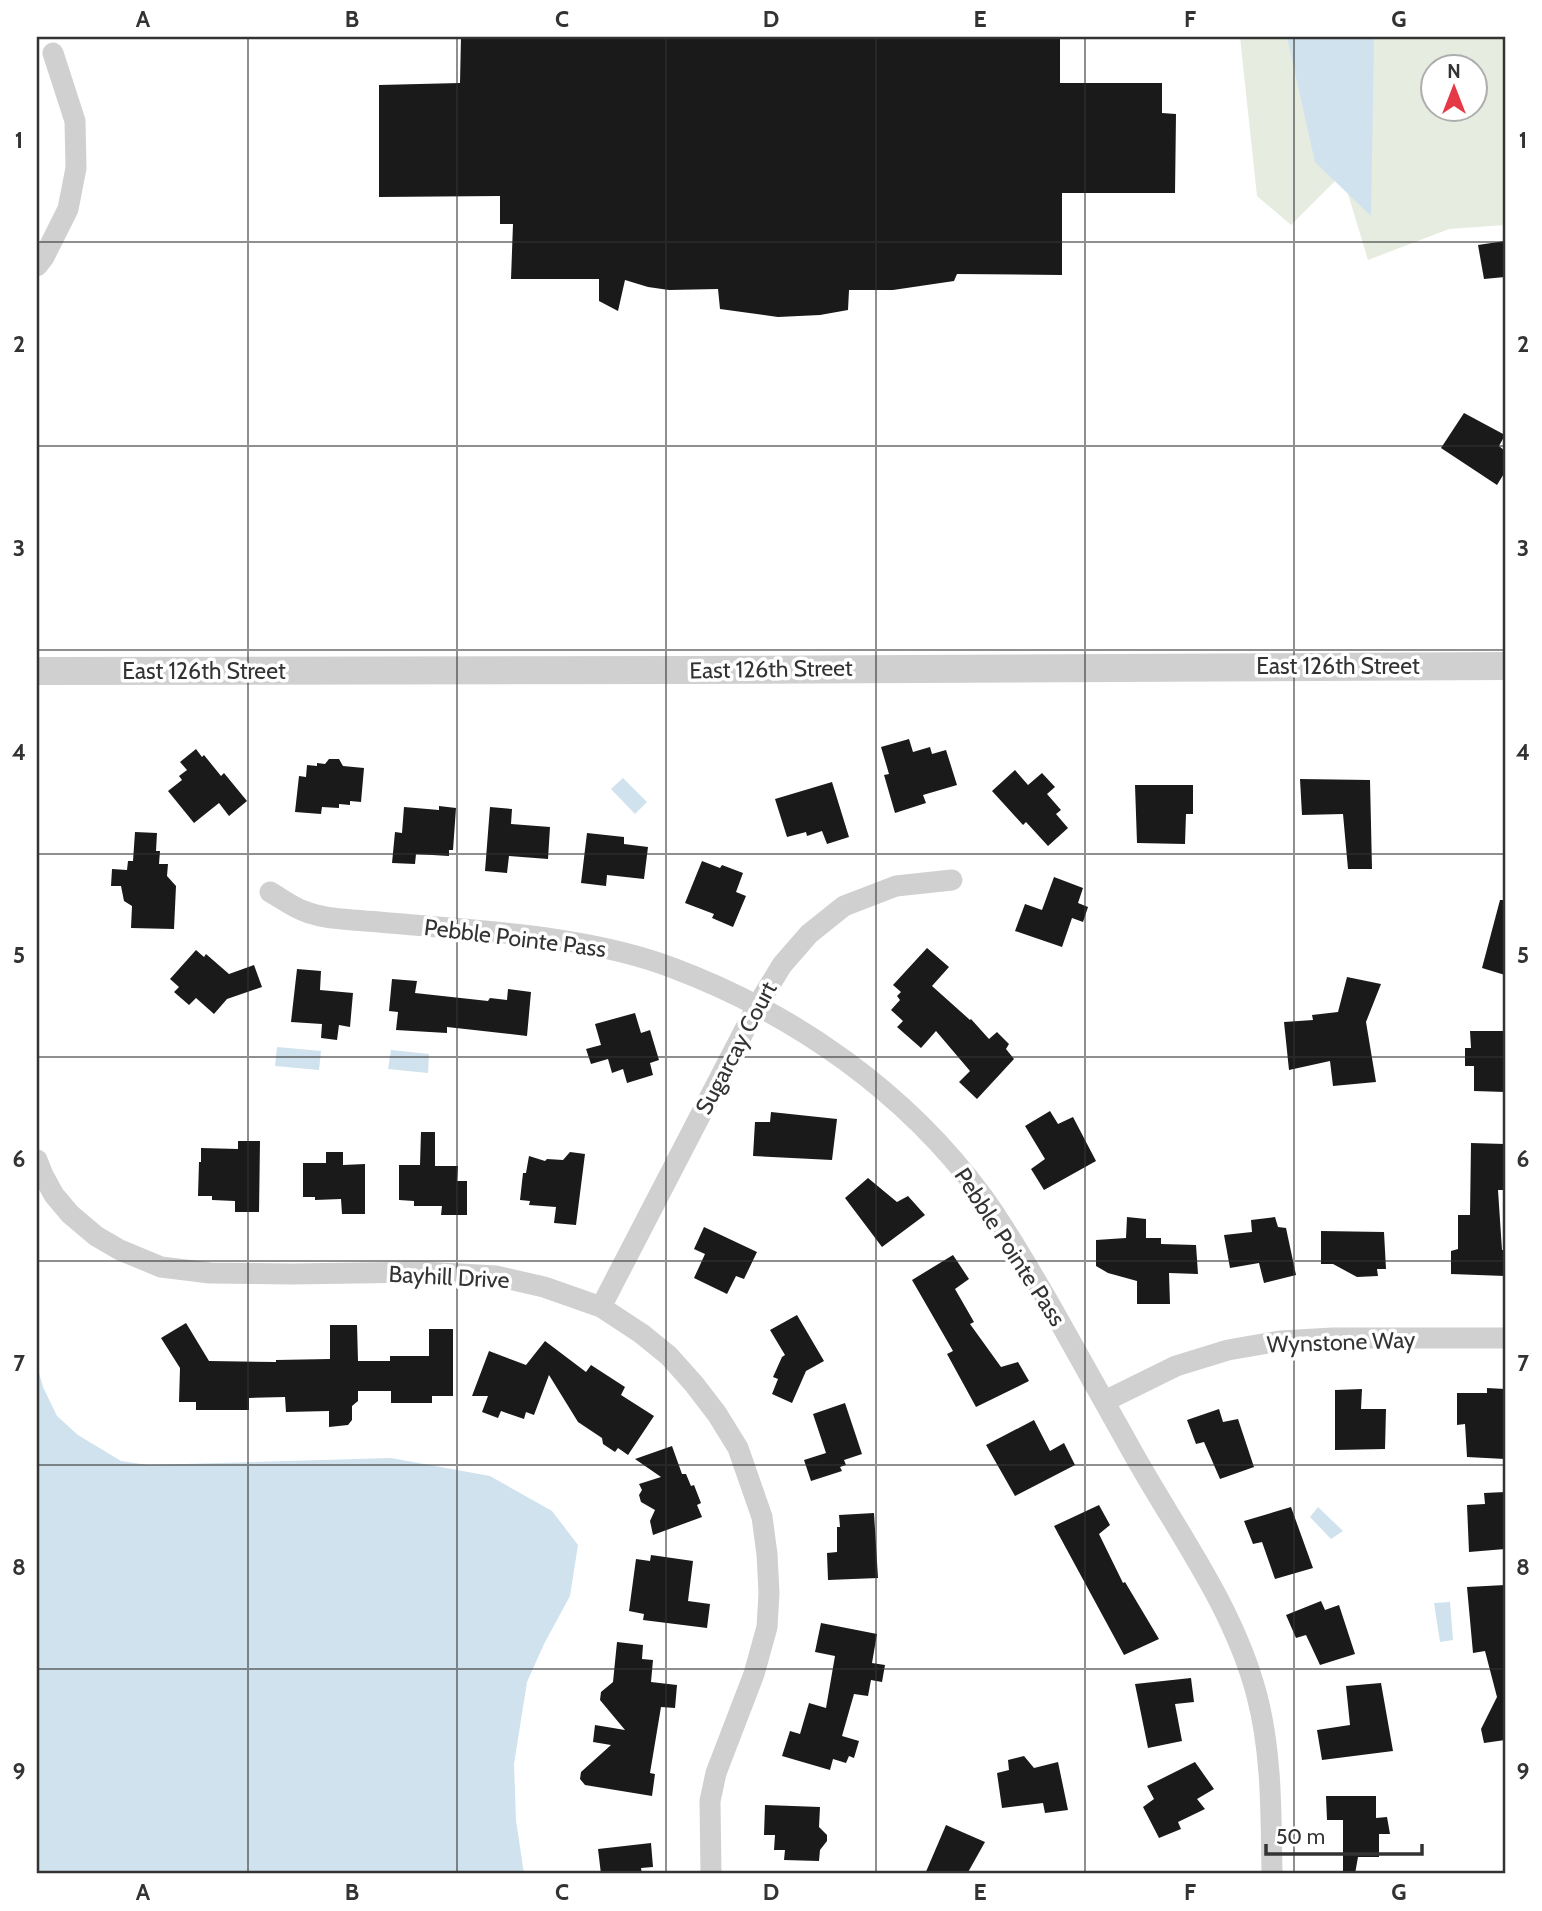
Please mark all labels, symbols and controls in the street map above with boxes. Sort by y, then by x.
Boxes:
text: A [136,5,151,33]
text: B [345,5,359,33]
text: C [555,5,569,33]
text: D [763,5,779,33]
text: E [973,5,987,33]
text: F [1184,5,1196,33]
text: G [1391,5,1407,33]
north arrow [1420,52,1490,122]
text: N [1447,60,1461,83]
text: 1 [15,126,23,154]
text: 1 [1519,126,1527,154]
text: 2 [13,330,25,358]
text: 2 [1517,330,1529,358]
text: 3 [13,534,25,562]
text: 3 [1517,534,1529,562]
street label: East 126th Street [1256,652,1420,680]
street label: East 126th Street [689,654,853,684]
street label: East 126th Street [122,657,286,685]
text: 4 [12,738,26,766]
text: 4 [1516,738,1530,766]
street label: Pebble Pointe Pass [422,913,608,963]
text: 5 [13,941,25,969]
text: 5 [1517,941,1529,969]
street label: Sugarcay Court [689,977,783,1119]
text: 6 [13,1145,25,1173]
text: 6 [1517,1145,1529,1173]
street label: Pebble Pointe Pass [948,1163,1072,1331]
street label: Bayhill Drive [388,1260,510,1294]
street label: Wynstone Way [1266,1325,1416,1359]
text: 7 [13,1349,25,1377]
text: 7 [1517,1349,1529,1377]
text: 8 [12,1553,26,1581]
text: 8 [1516,1553,1530,1581]
text: 9 [13,1757,25,1785]
text: 9 [1517,1757,1529,1785]
scale bar [1266,1813,1421,1857]
text: 50 m [1276,1824,1325,1849]
text: A [136,1878,151,1906]
text: B [345,1878,359,1906]
text: C [555,1878,569,1906]
text: D [763,1878,779,1906]
text: E [973,1878,987,1906]
text: F [1184,1878,1196,1906]
text: G [1391,1878,1407,1906]

